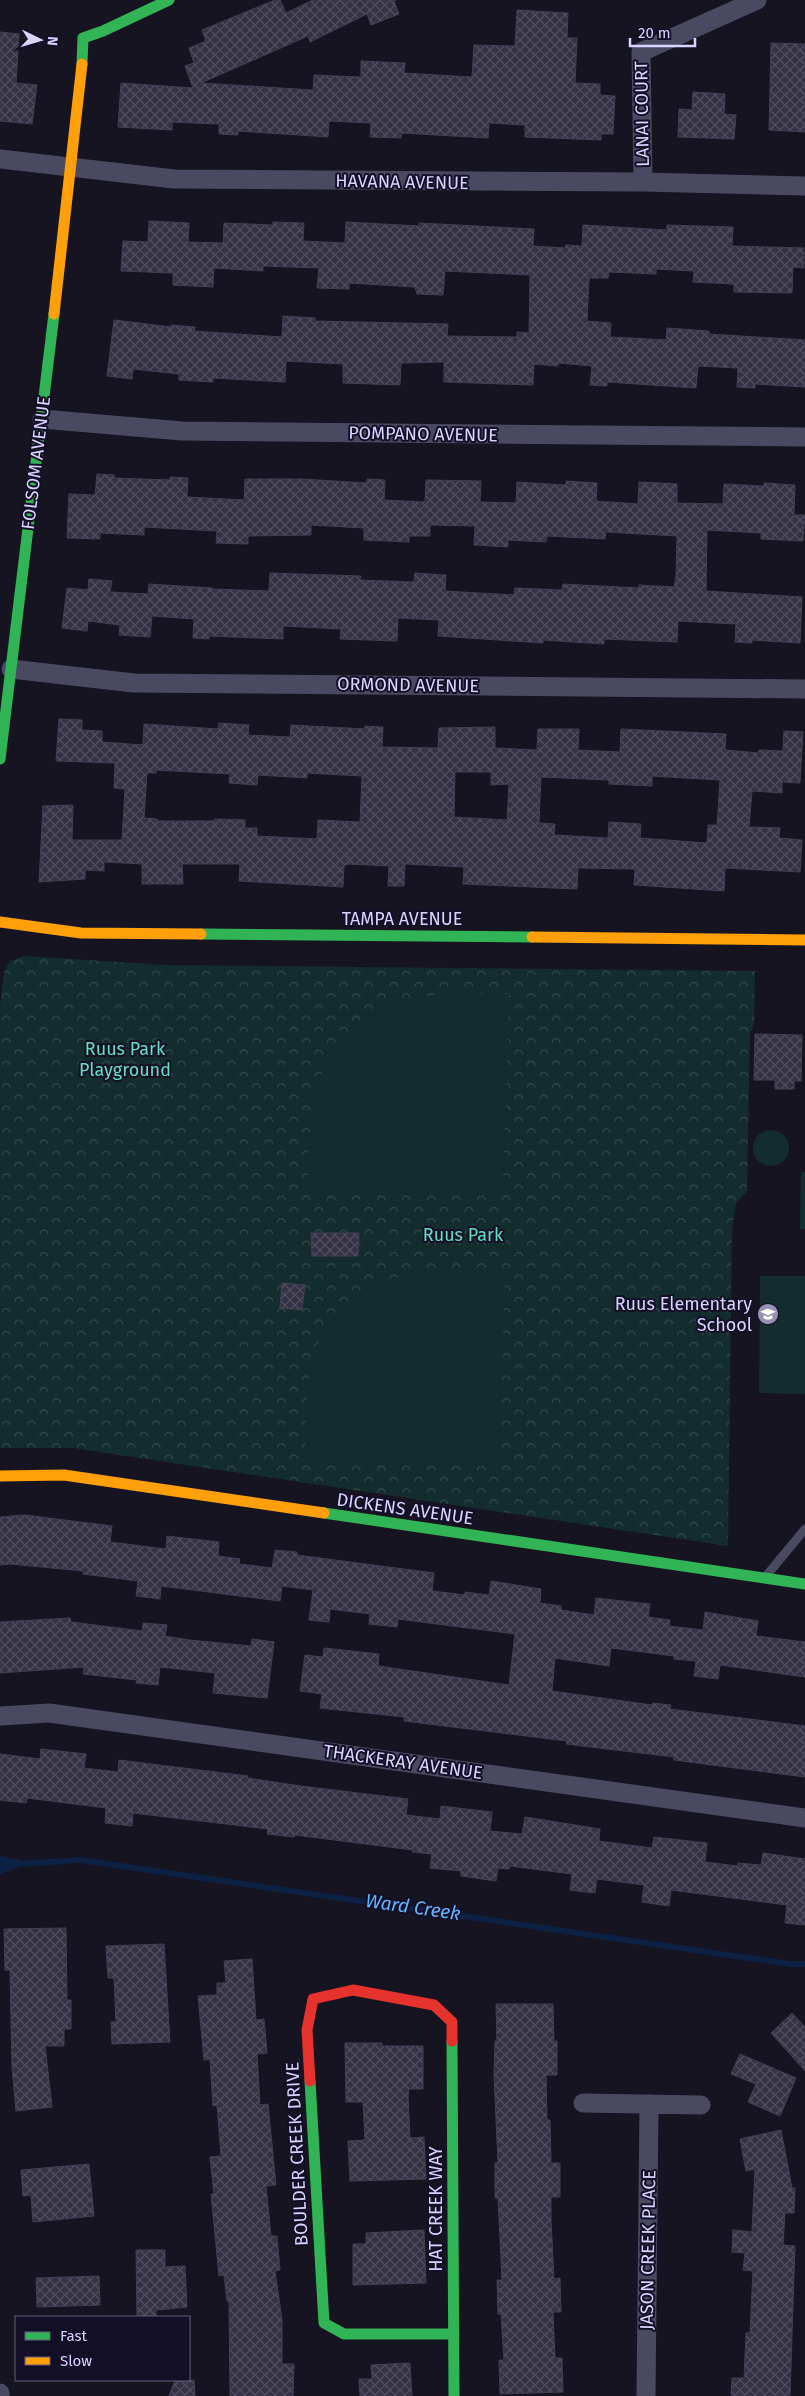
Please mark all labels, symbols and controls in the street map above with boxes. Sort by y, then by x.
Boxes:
north arrow [15,15,65,65]
scale bar [630,15,695,47]
text: 20 m [638,24,671,42]
text: N [44,36,61,46]
street label: LANAI COURT [630,60,654,167]
street label: HAVANA AVENUE [335,170,469,194]
street label: FOLSOM AVENUE [17,395,55,531]
street label: POMPANO AVENUE [348,422,498,446]
street label: ORMOND AVENUE [337,673,479,697]
street label: TAMPA AVENUE [342,908,462,930]
park label: Ruus Park Playground [79,1038,171,1081]
park label: Ruus Park [423,1224,504,1246]
place label: Ruus Elementary School [615,1293,752,1336]
school or university icon: Ruus Elementary School [756,1302,780,1326]
street label: DICKENS AVENUE [335,1489,475,1529]
street label: THACKERAY AVENUE [322,1740,484,1784]
water label: Ward Creek [364,1889,462,1925]
street label: BOULDER CREEK DRIVE [281,2061,313,2247]
street label: HAT CREEK WAY [425,2146,447,2272]
street label: JASON CREEK PLACE [636,2170,660,2330]
legend [15,2316,190,2381]
text: Fast [60,2327,87,2345]
text: Slow [60,2352,92,2370]

